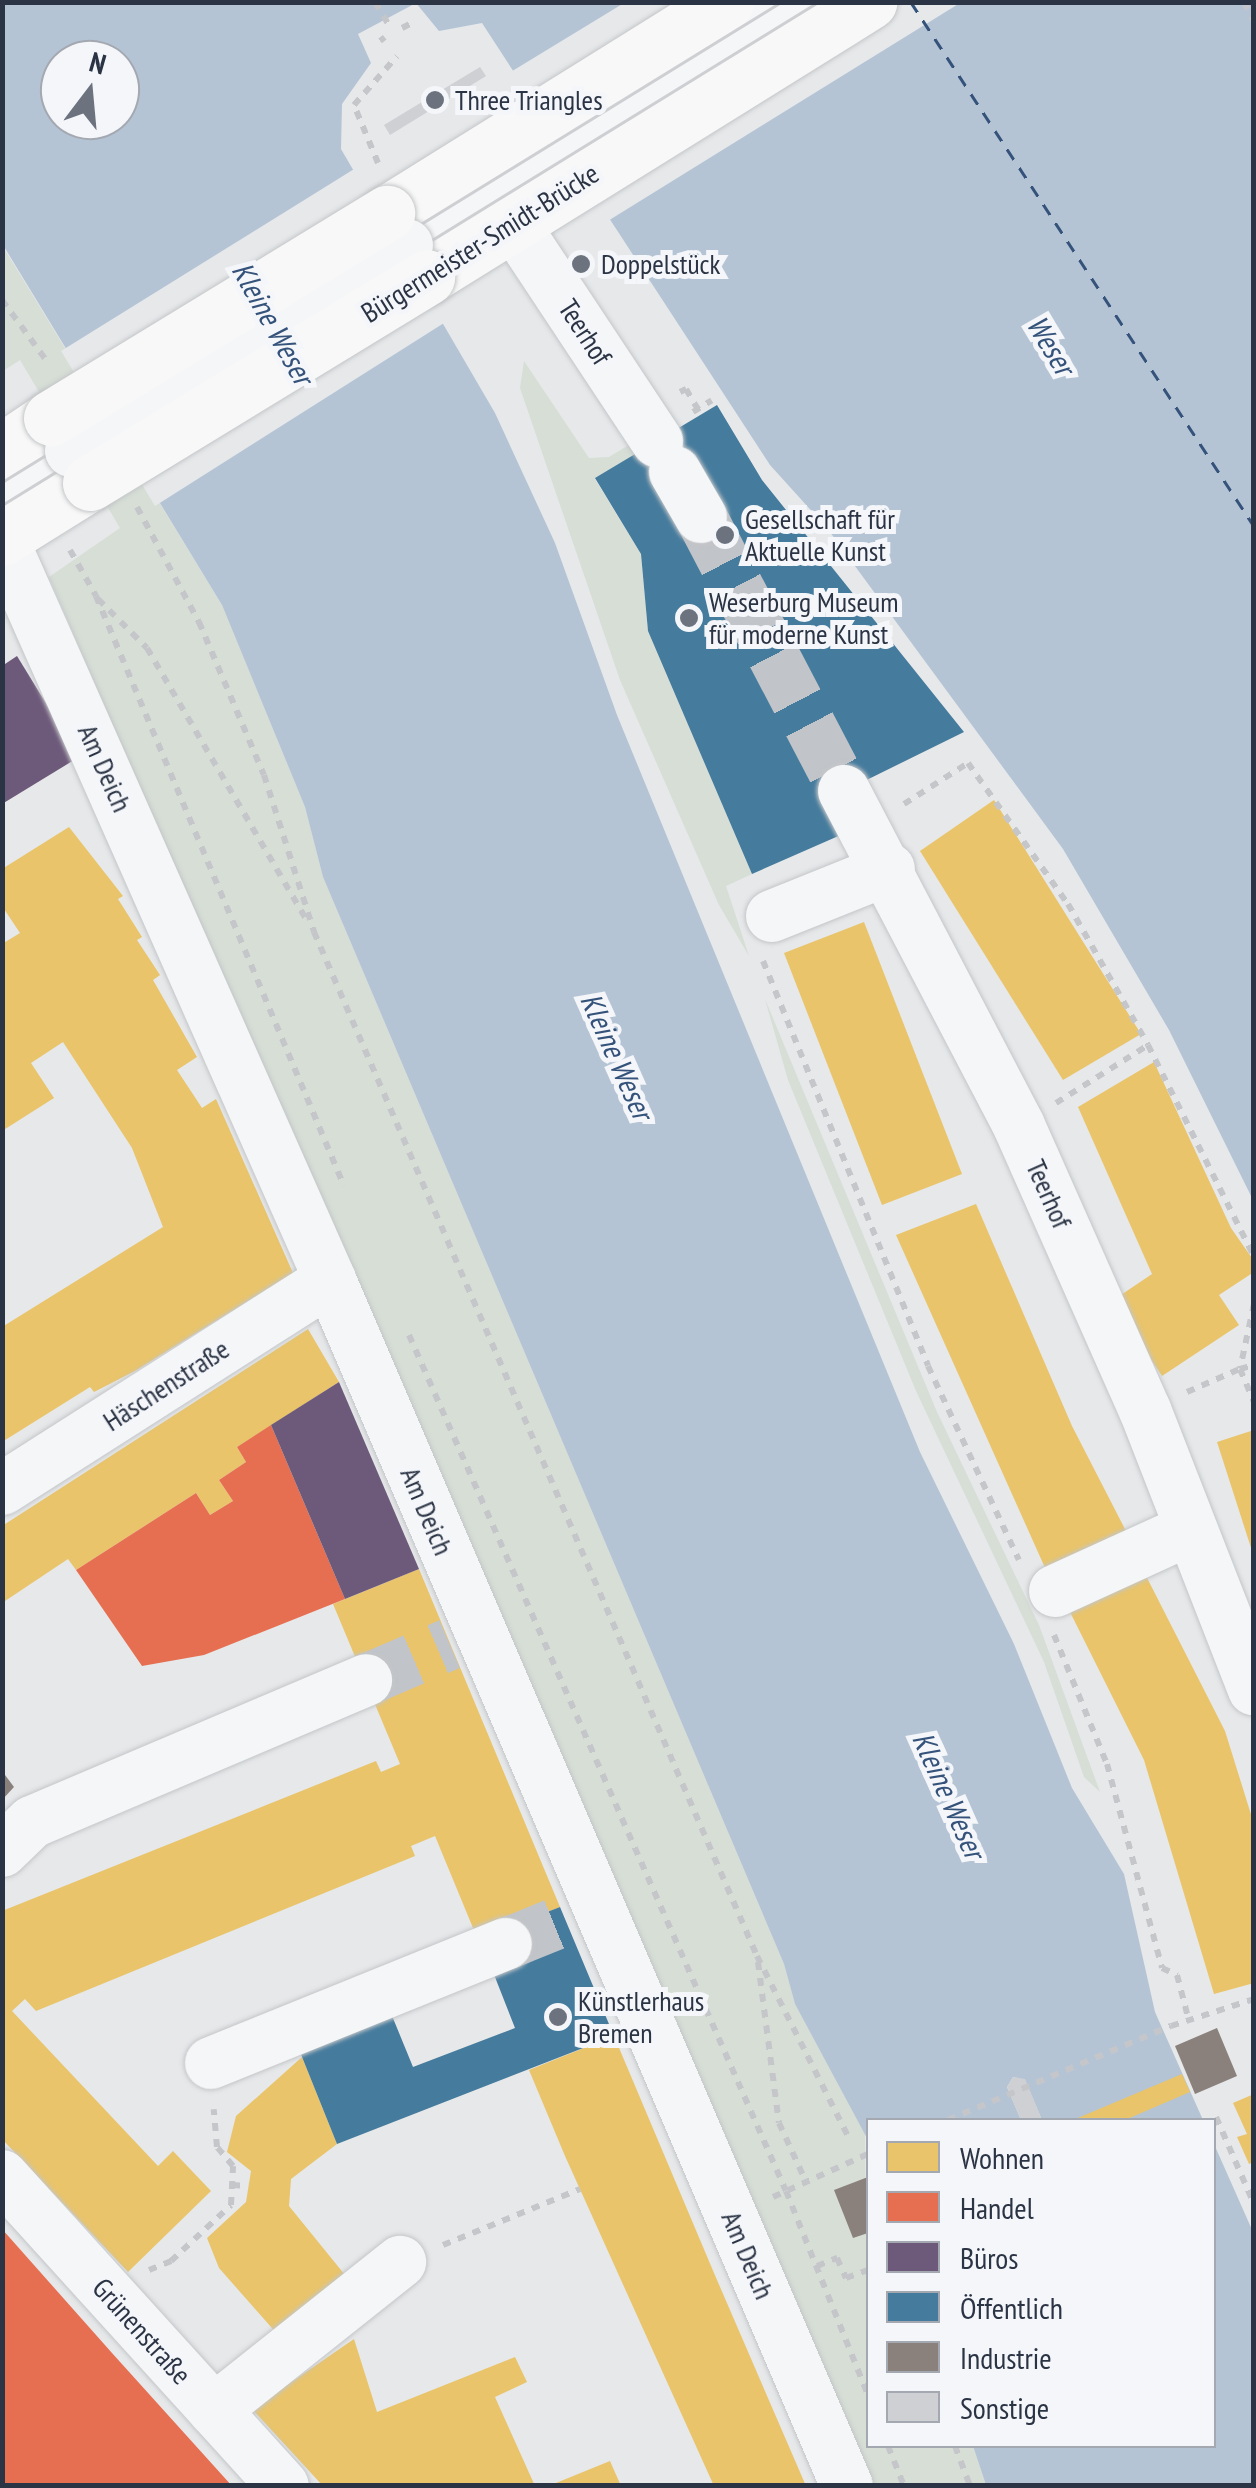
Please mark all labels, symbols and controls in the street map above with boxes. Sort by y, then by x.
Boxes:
north arrow [40,40,140,140]
text: N [85,43,110,82]
place label: Three Triangles [455,83,603,117]
marker: Three Triangles [424,89,446,111]
street label: Bürgermeister-Smidt-Brücke [355,156,605,330]
place label: Doppelstück [601,247,720,281]
marker: Doppelstück [570,253,592,275]
water label: Kleine Weser [225,255,321,391]
street label: Teerhof [551,293,619,371]
water label: Weser [1020,309,1082,381]
place label: Gesellschaft für Aktuelle Kunst [745,502,895,568]
marker: Gesellschaft für Aktuelle Kunst [714,524,736,546]
place label: Weserburg Museum für moderne Kunst [709,585,898,651]
marker: Weserburg Museum für moderne Kunst [678,607,700,629]
street label: Am Deich [71,719,139,817]
water label: Kleine Weser [573,987,661,1125]
street label: Teerhof [1019,1154,1079,1234]
street label: Häschenstraße [97,1332,235,1438]
street label: Am Deich [394,1462,460,1560]
water label: Kleine Weser [905,1726,993,1864]
place label: Künstlerhaus Bremen [578,1984,704,2050]
marker: Künstlerhaus Bremen [547,2006,569,2028]
legend [866,2118,1216,2448]
text: Wohnen [960,2138,1044,2177]
text: Handel [960,2188,1034,2227]
street label: Am Deich [715,2206,781,2304]
text: Büros [960,2238,1018,2277]
street label: Grünenstraße [86,2271,198,2391]
text: Öffentlich [960,2288,1063,2327]
text: Industrie [960,2338,1052,2377]
text: Sonstige [960,2388,1049,2427]

